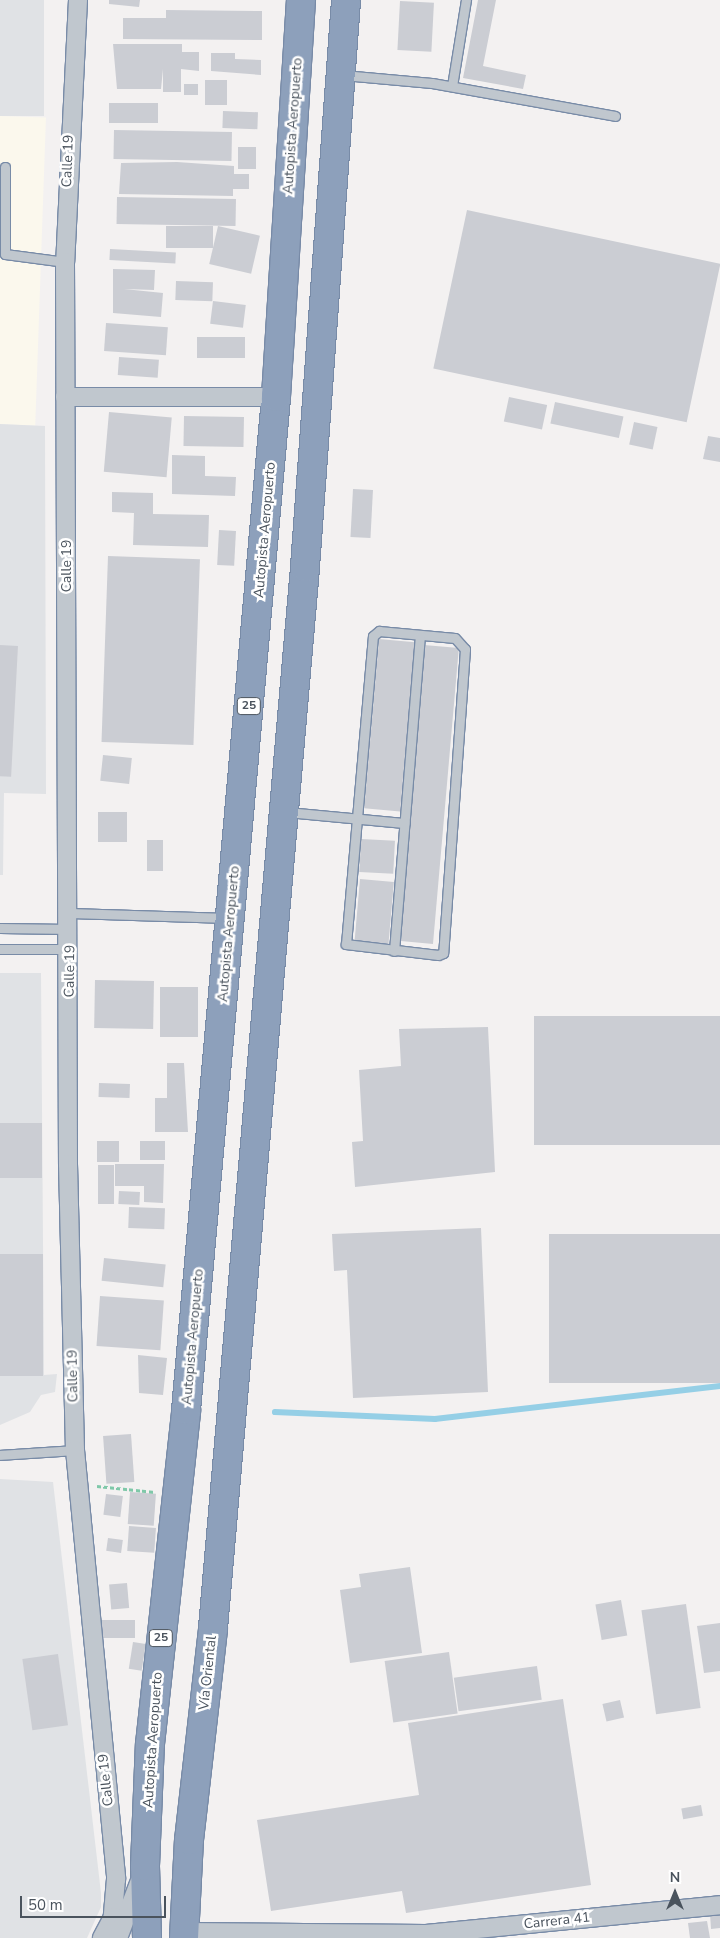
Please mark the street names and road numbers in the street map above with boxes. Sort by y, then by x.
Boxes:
street label: Autopista Aeropuerto [280,57,306,195]
street label: Calle 19 [59,134,77,188]
street label: Autopista Aeropuerto [251,461,279,599]
street label: Calle 19 [59,540,75,592]
road number: 25 [236,696,262,716]
street label: Autopista Aeropuerto [215,865,243,1003]
street label: Calle 19 [61,945,79,997]
street label: Autopista Aeropuerto [179,1268,207,1406]
street label: Calle 19 [64,1350,82,1402]
road number: 25 [148,1629,174,1648]
street label: Vía Oriental [196,1635,220,1711]
street label: Autopista Aeropuerto [140,1671,166,1809]
street label: Calle 19 [95,1753,117,1807]
street label: Carrera 41 [523,1909,591,1933]

